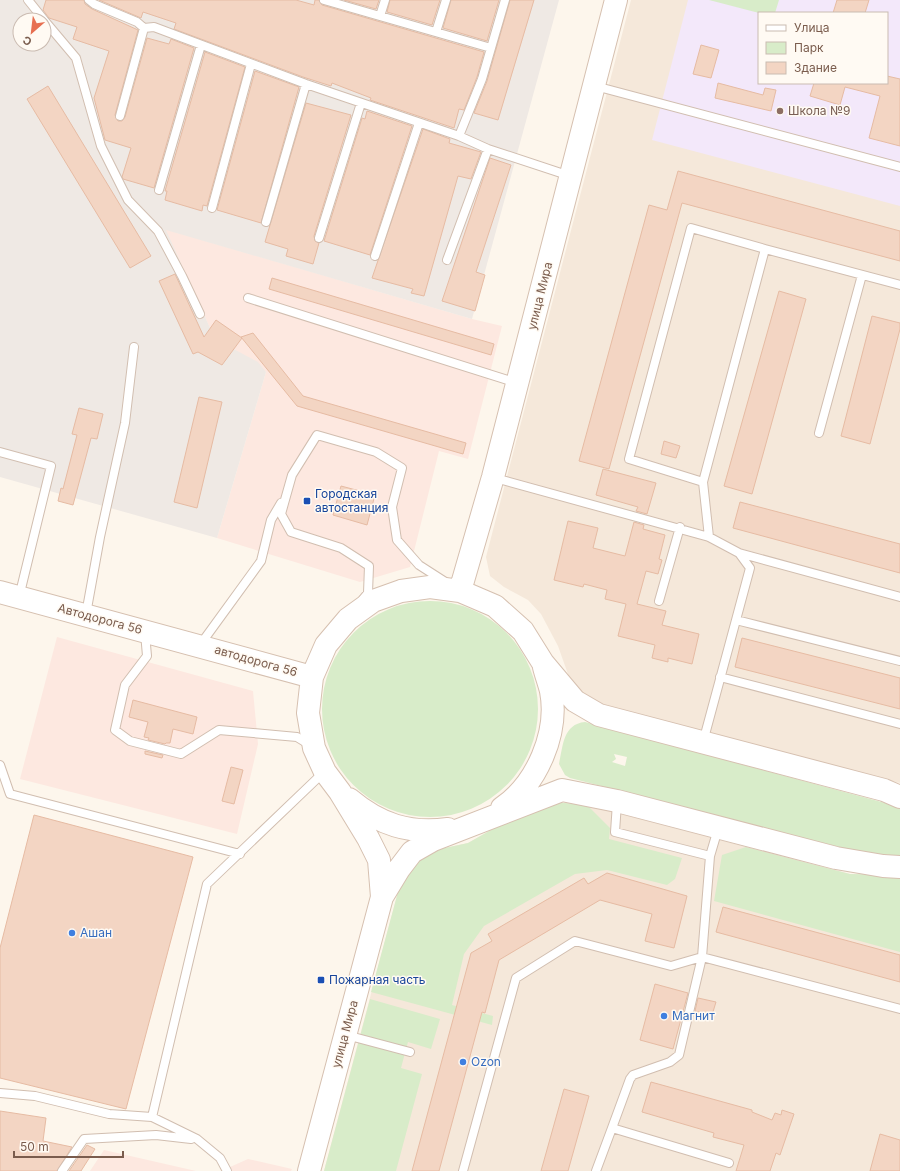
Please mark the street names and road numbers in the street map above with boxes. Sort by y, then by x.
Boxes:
street label: улица Мира [524,260,555,331]
street label: Автодорога 56 [56,600,144,637]
street label: автодорога 56 [213,642,299,680]
street label: улица Мира [328,998,361,1069]

